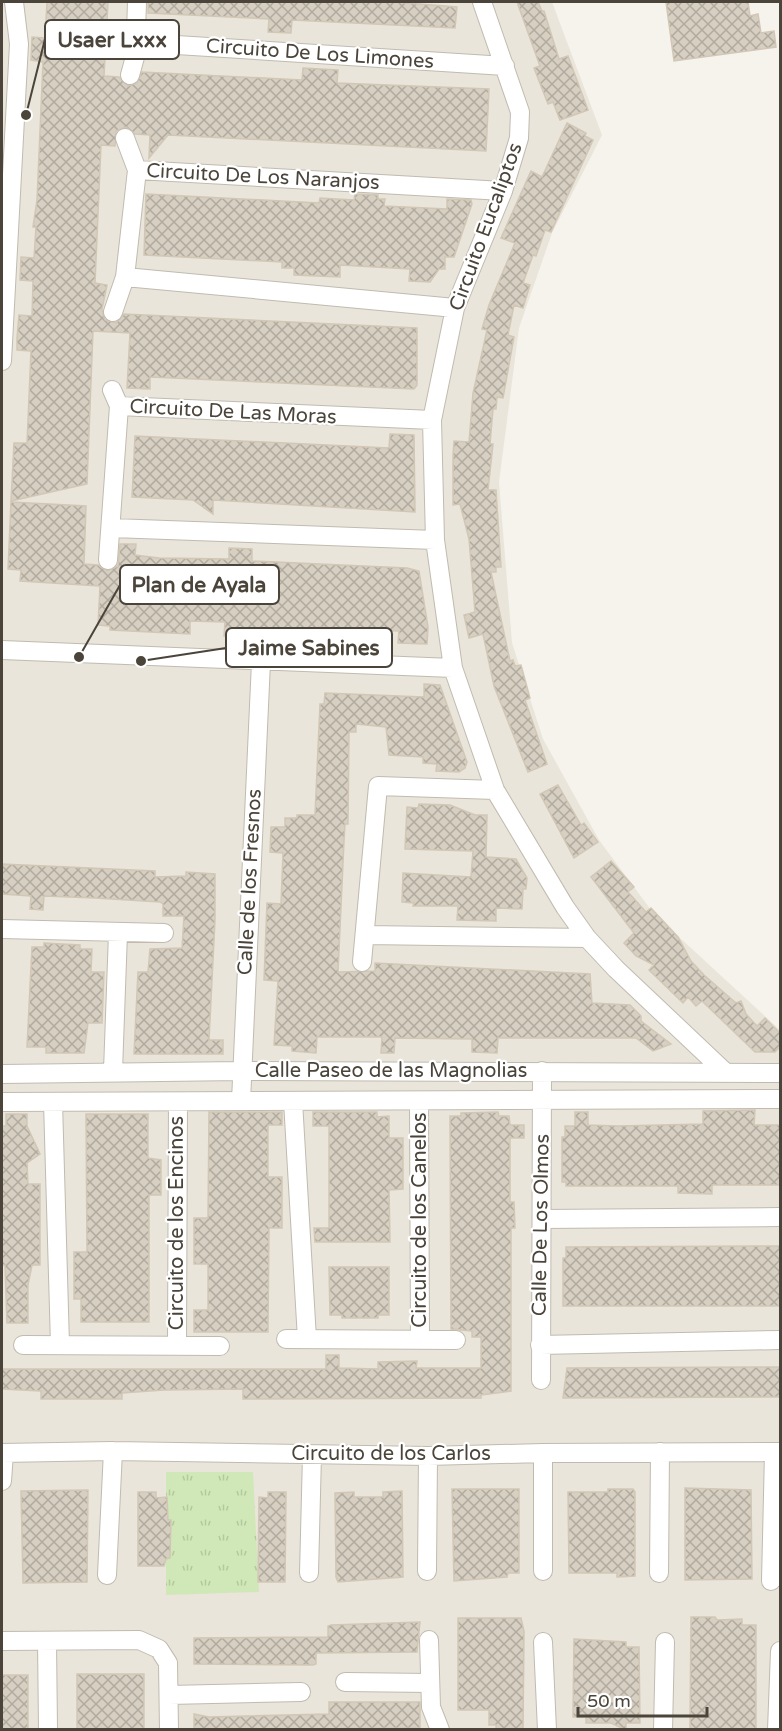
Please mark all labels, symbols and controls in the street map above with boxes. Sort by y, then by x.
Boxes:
callout: Usaer Lxxx [45,20,179,59]
text: Usaer Lxxx [57,28,167,53]
street label: Circuito De Los Limones [205,34,435,74]
street label: Circuito Eucaliptos [444,140,528,314]
street label: Circuito De Los Naranjos [146,159,380,195]
street label: Circuito De Las Moras [129,395,337,429]
callout: Plan de Ayala [120,565,279,604]
text: Plan de Ayala [132,573,266,598]
callout: Jaime Sabines [226,628,392,667]
text: Jaime Sabines [237,636,380,661]
street label: Calle de los Fresnos [233,788,267,976]
street label: Calle Paseo de las Magnolias [255,1059,527,1083]
street label: Circuito de los Canelos [408,1112,432,1328]
street label: Circuito de los Encinos [165,1116,189,1330]
street label: Calle De Los Olmos [527,1134,555,1316]
street label: Circuito de los Carlos [291,1442,491,1466]
scale bar [578,1680,707,1718]
text: 50 m [587,1690,631,1712]

